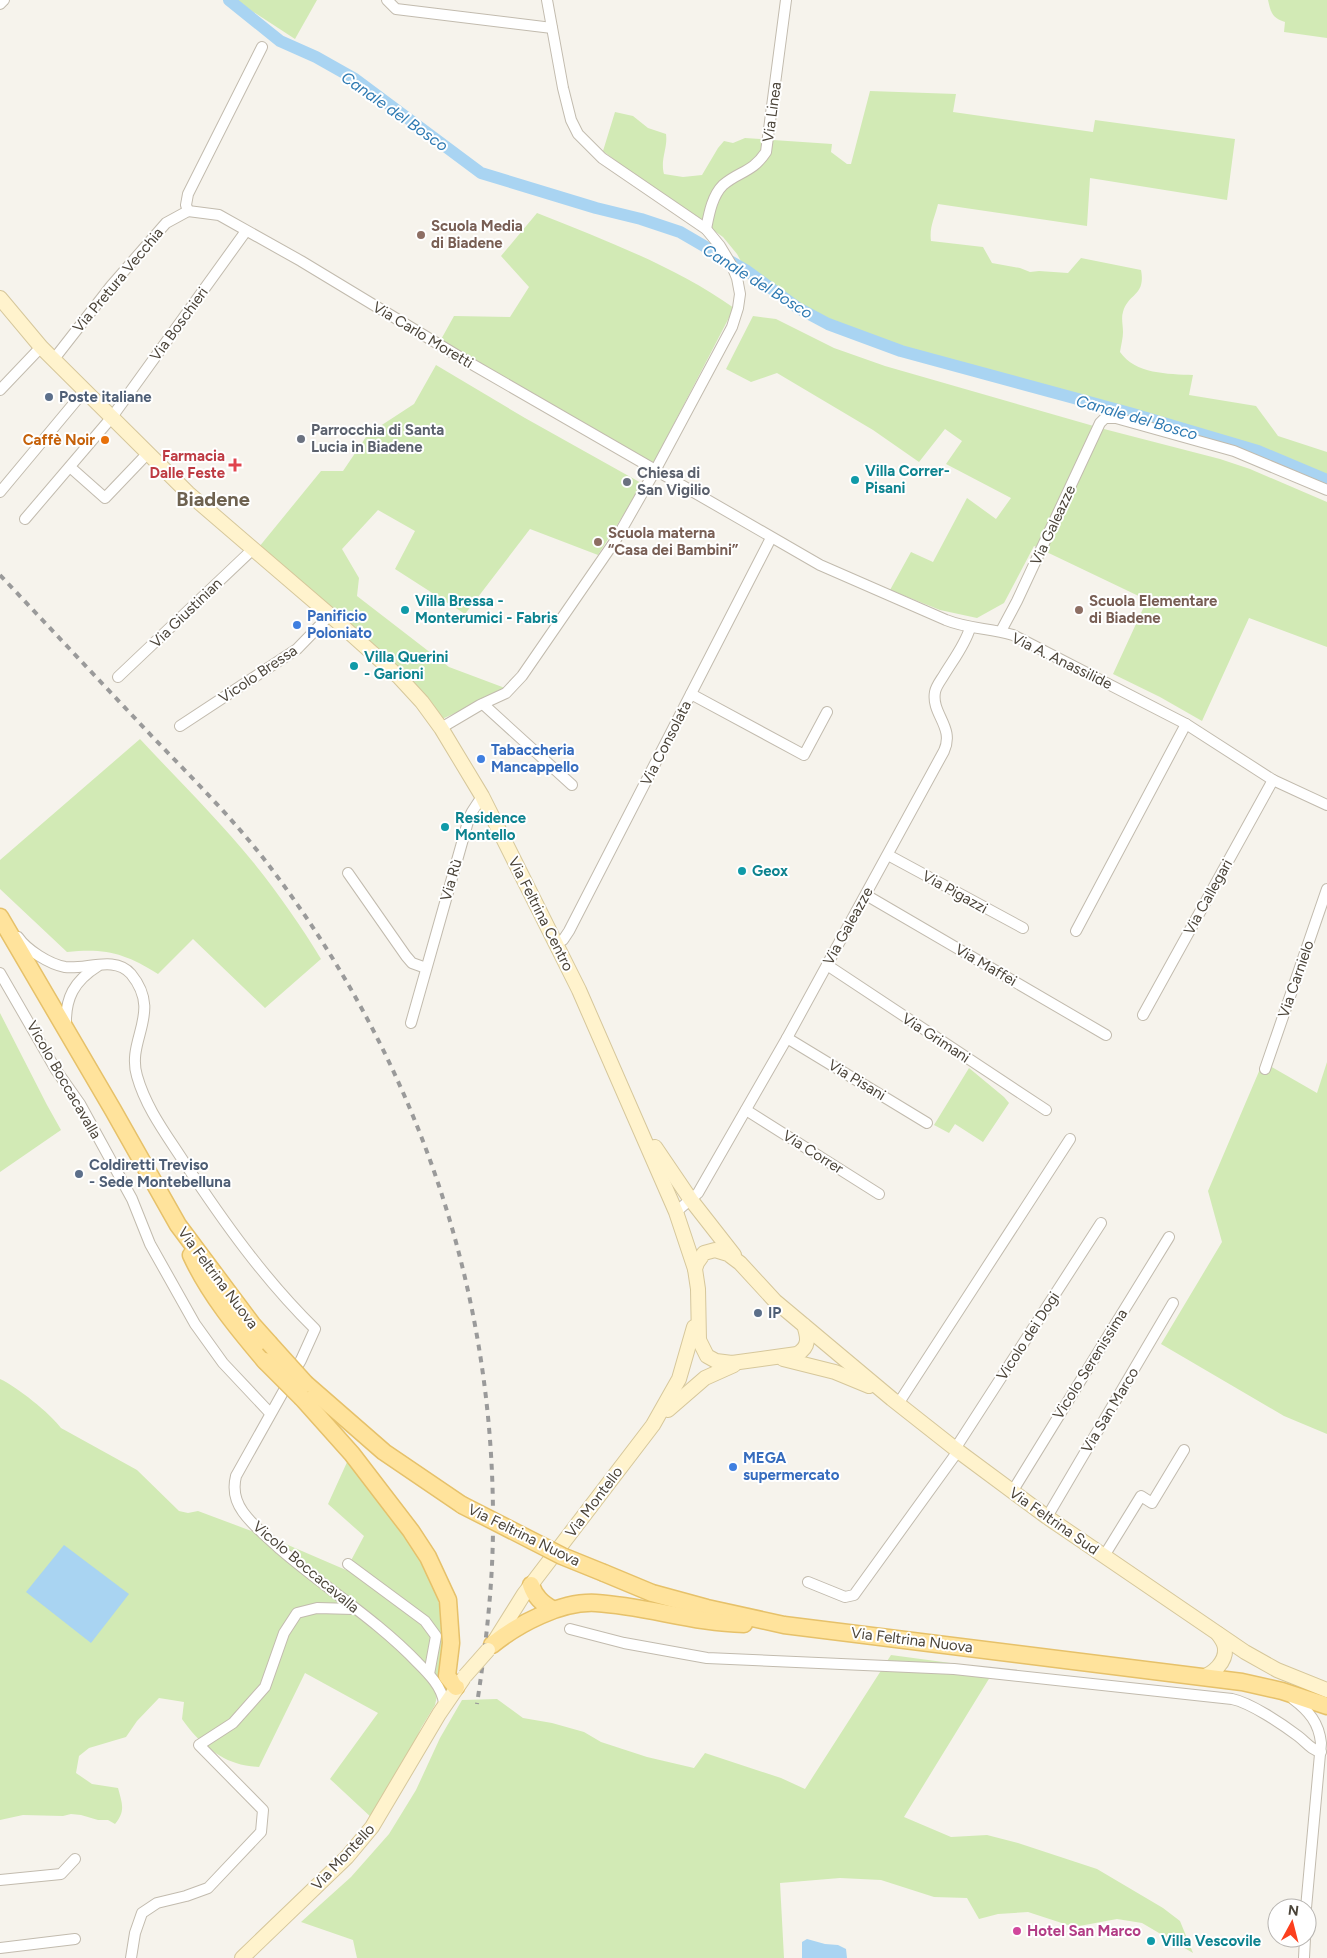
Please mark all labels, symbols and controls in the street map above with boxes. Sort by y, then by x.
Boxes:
water label: Canale del Bosco [338,68,452,155]
street label: Via Linea [759,81,785,143]
place label: Scuola Media di Biadene [431,217,523,252]
street label: Via Pretura Vecchia [69,224,167,336]
marker: Scuola Media di Biadene [415,229,427,241]
water label: Canale del Bosco [699,240,816,323]
street label: Via Boschieri [146,284,212,364]
street label: Via Carlo Moretti [370,298,476,372]
place label: Poste italiane [59,388,152,406]
marker: Poste italiane [43,391,55,403]
water label: Canale del Bosco [1074,391,1200,444]
place label: Parrocchia di Santa Lucia in Biadene [311,421,444,456]
place label: Caffè Noir [23,431,95,449]
marker: Parrocchia di Santa Lucia in Biadene [295,433,307,445]
marker: Caffè Noir [99,434,111,446]
place label: Farmacia Dalle Feste [150,447,226,482]
marker: Farmacia Dalle Feste [229,459,241,471]
place label: Villa Correr- Pisani [865,462,950,497]
place label: Chiesa di San Vigilio [637,464,711,499]
marker: Villa Correr- Pisani [849,474,861,486]
marker: Chiesa di San Vigilio [621,476,633,488]
street label: Via Galeazze [1027,482,1079,568]
district label: Biadene [176,487,250,511]
place label: Scuola materna “Casa dei Bambini” [608,524,739,559]
marker: Scuola materna “Casa dei Bambini” [592,536,604,548]
street label: Via Giustinian [146,574,226,652]
place label: Villa Bressa - Monterumici - Fabris [415,592,558,627]
place label: Scuola Elementare di Biadene [1089,592,1218,627]
marker: Villa Bressa - Monterumici - Fabris [399,604,411,616]
marker: Scuola Elementare di Biadene [1073,604,1085,616]
place label: Panificio Poloniato [307,607,372,642]
marker: Panificio Poloniato [291,619,303,631]
street label: Via A. Anassilide [1009,629,1115,693]
street label: Vicolo Bressa [215,641,301,707]
place label: Villa Querini - Garioni [364,648,449,683]
marker: Villa Querini - Garioni [348,660,360,672]
street label: Via Consolata [637,697,695,789]
place label: Tabaccheria Mancappello [491,741,579,776]
marker: Tabaccheria Mancappello [475,753,487,765]
place label: Residence Montello [455,809,527,844]
marker: Residence Montello [439,821,451,833]
street label: Via Feltrina Centro [504,854,578,974]
street label: Via Callegari [1180,856,1236,938]
street label: Via Rù [436,857,466,903]
place label: Geox [752,862,788,880]
marker: Geox [736,865,748,877]
street label: Via Pigazzi [919,867,991,917]
street label: Via Galeazze [819,884,877,968]
street label: Via Carnielo [1274,938,1318,1020]
street label: Via Maffei [952,940,1020,990]
street label: Via Grimani [899,1009,973,1067]
street label: Vicolo Boccacavalla [23,1018,105,1142]
street label: Via Pisani [825,1056,889,1104]
street label: Via Correr [779,1126,847,1178]
place label: Coldiretti Treviso - Sede Montebelluna [89,1156,231,1191]
marker: Coldiretti Treviso - Sede Montebelluna [73,1168,85,1180]
street label: Via Feltrina Nuova [174,1224,262,1332]
street label: Vicolo dei Dogi [993,1288,1063,1384]
place label: IP [768,1304,781,1322]
street label: Vicolo Serenissima [1049,1305,1131,1423]
marker: IP [752,1307,764,1319]
street label: Via San Marco [1077,1364,1143,1456]
place label: MEGA supermercato [743,1449,840,1484]
marker: MEGA supermercato [727,1461,739,1473]
street label: Via Montello [561,1463,627,1541]
street label: Via Feltrina Sud [1006,1483,1102,1559]
street label: Via Feltrina Nuova [465,1500,583,1570]
street label: Vicolo Boccacavalla [249,1517,363,1617]
street label: Via Feltrina Nuova [850,1624,974,1656]
street label: Via Montello [308,1820,378,1894]
north arrow [1267,1898,1317,1948]
text: N [1287,1901,1300,1920]
place label: Hotel San Marco [1027,1922,1141,1940]
marker: Hotel San Marco [1011,1925,1023,1937]
place label: Villa Vescovile [1161,1932,1262,1950]
marker: Villa Vescovile [1145,1935,1157,1947]

